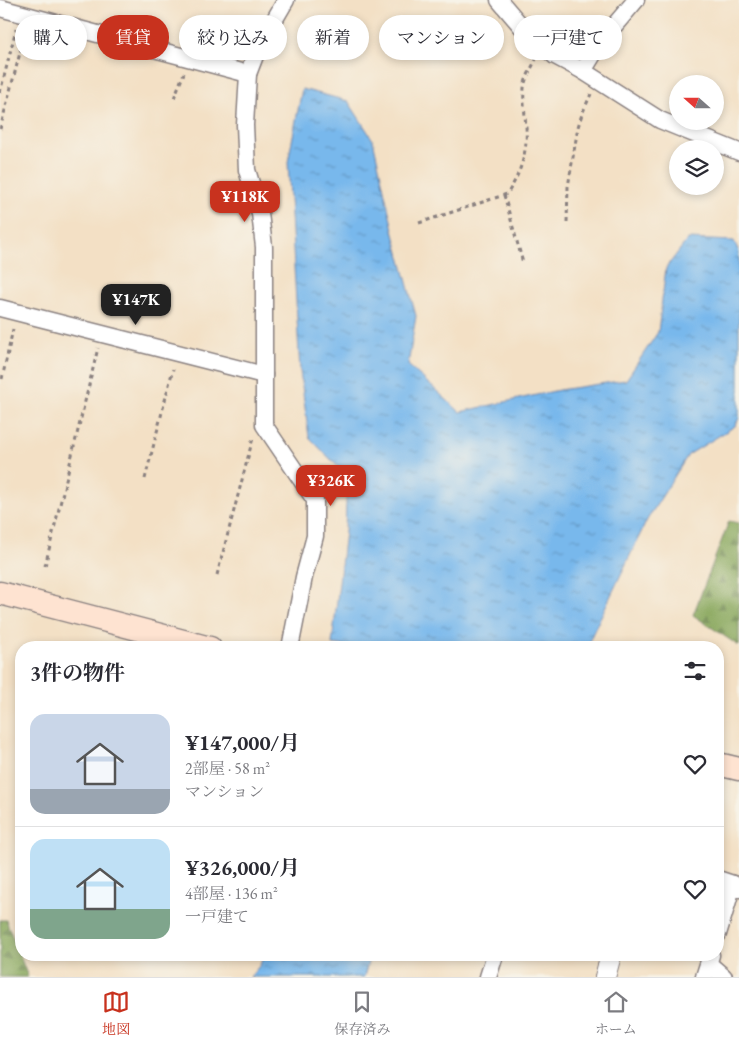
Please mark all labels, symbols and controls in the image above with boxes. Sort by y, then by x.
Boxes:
chip: 購入 [15,15,87,60]
chip: 賃貸 [97,15,169,60]
chip: 絞り込み [179,15,287,60]
chip: 新着 [297,15,369,60]
chip: マンション [379,15,504,60]
chip: 一戸建て [514,15,622,60]
north arrow [669,75,724,130]
map controls [669,75,724,195]
button: layers [669,140,724,195]
pin: ¥118K [210,180,280,223]
text: ¥118K [221,186,269,207]
pin: ¥147K [101,284,171,326]
text: ¥147K [112,289,160,310]
pin: ¥326K [296,464,366,507]
text: ¥326K [307,470,355,491]
icon: filters [681,657,709,685]
text: 3件の物件 [30,659,125,686]
text: ¥147,000/月 [185,729,300,756]
icon: home [70,734,130,794]
icon: heart [681,750,709,778]
text: 2部屋 · 58 m² [185,758,270,779]
text: マンション [185,781,264,802]
text: ¥326,000/月 [185,854,300,881]
icon: home [70,859,130,919]
icon: heart [681,875,709,903]
text: 4部屋 · 136 m² [185,883,278,904]
text: 一戸建て [185,906,249,927]
tab: 地図 [102,988,130,1038]
tab: 保存済み [334,988,390,1038]
tab: ホーム [595,988,637,1038]

